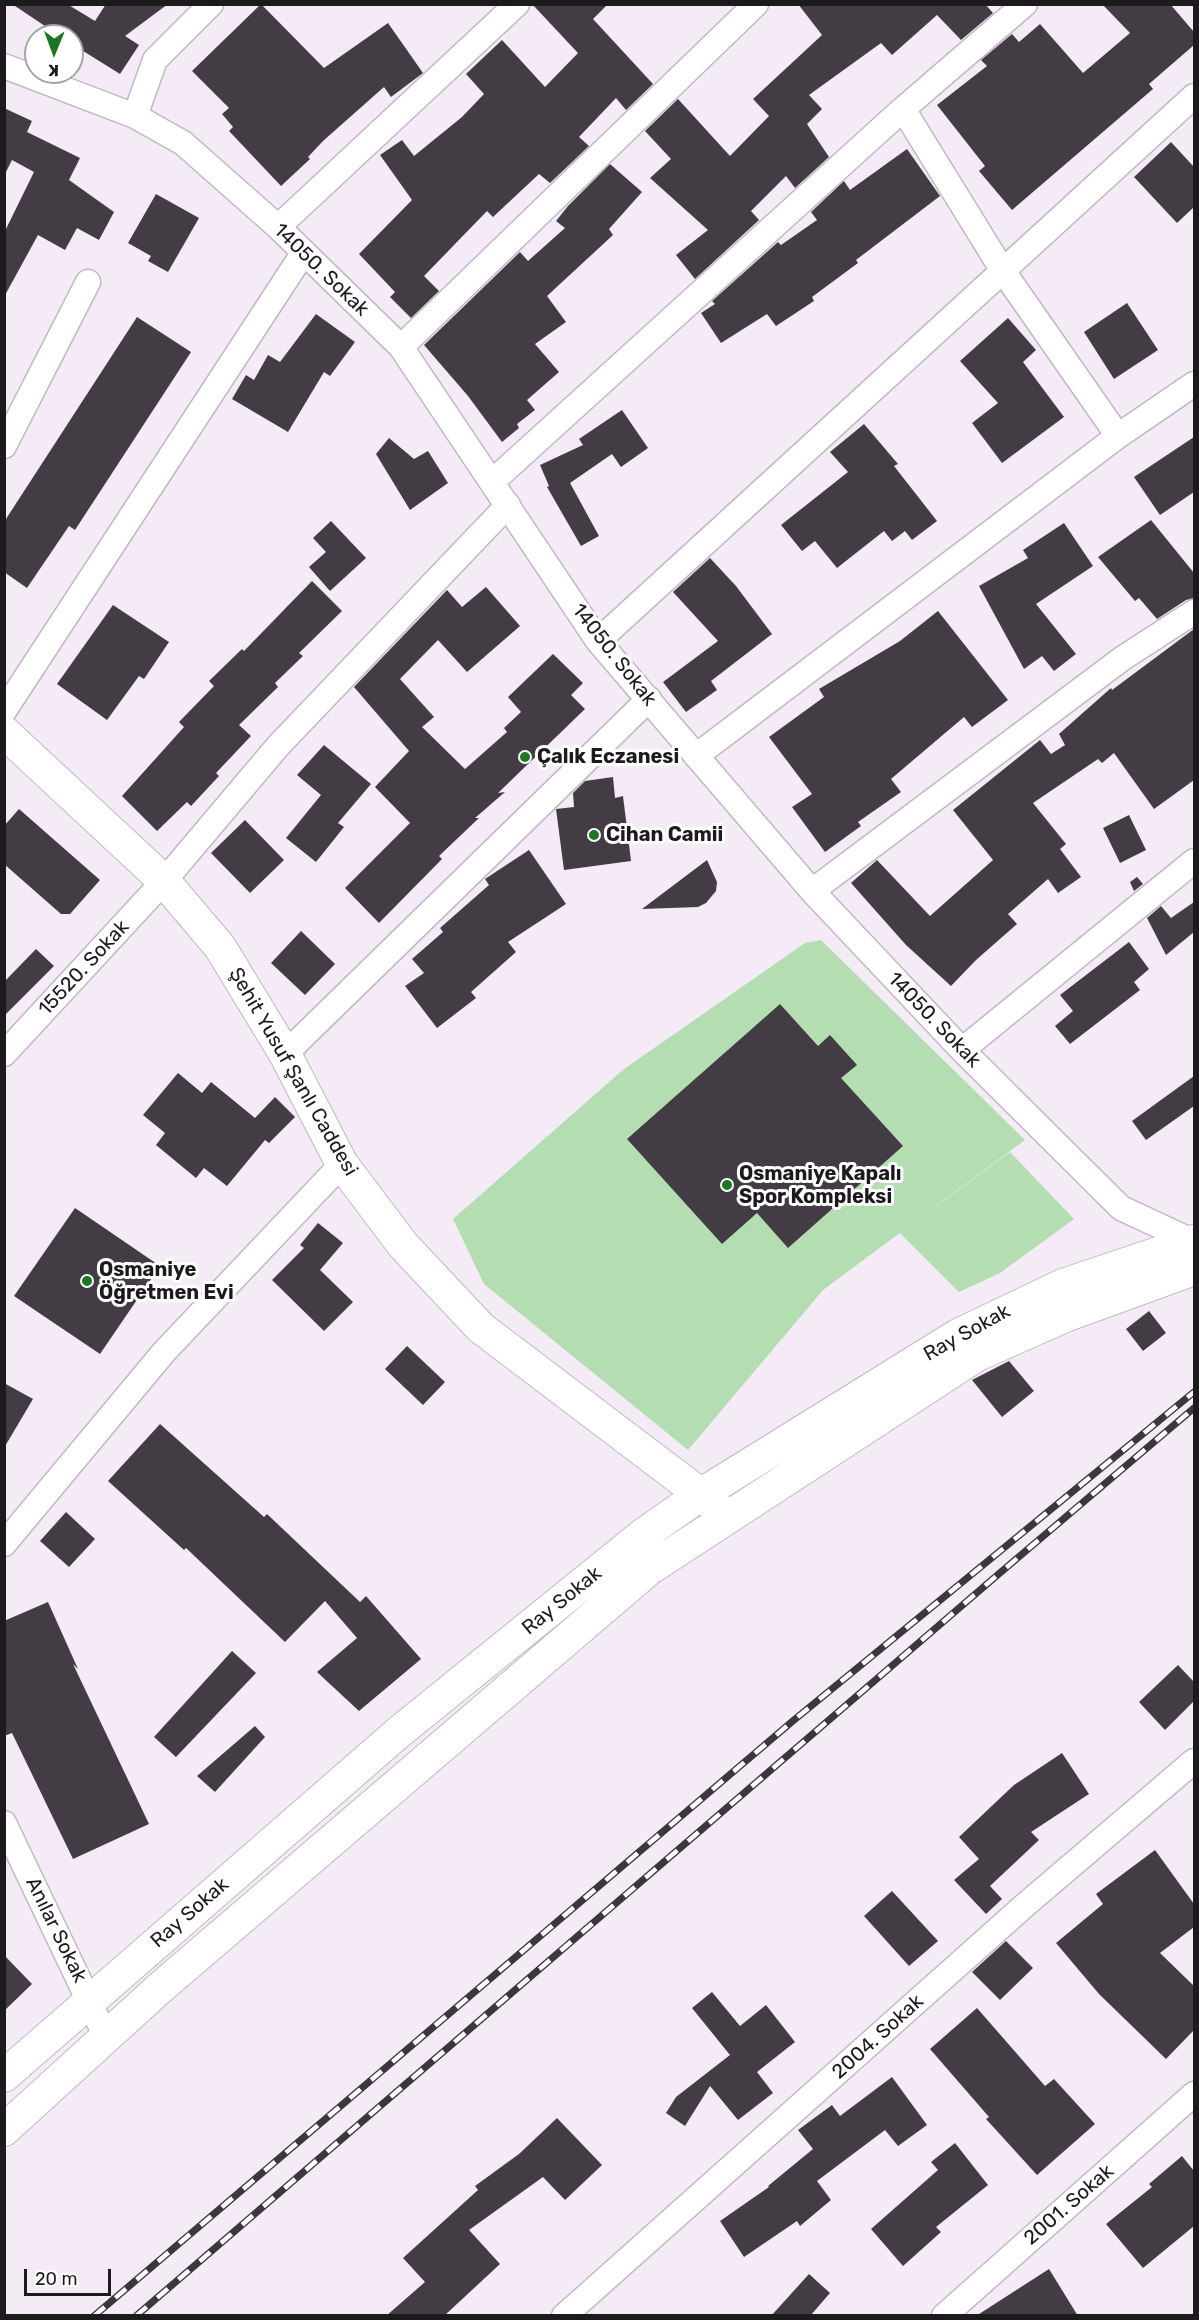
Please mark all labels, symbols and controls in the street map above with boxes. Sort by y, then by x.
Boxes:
north arrow [24,24,84,84]
text: K [48,61,59,80]
street label: 14050. Sokak [268,219,374,321]
street label: 14050. Sokak [567,599,661,711]
place label: Çalık Eczanesi [537,745,679,769]
marker: Çalık Eczanesi [518,750,532,764]
place label: Cihan Camii [606,823,723,847]
marker: Cihan Camii [587,828,601,842]
street label: 15520. Sokak [34,915,134,1021]
street label: Şehit Yusuf Şanlı Caddesi [223,964,363,1180]
street label: 14050. Sokak [883,967,985,1073]
place label: Osmaniye Kapalı Spor Kompleksi [739,1162,901,1209]
marker: Osmaniye Kapalı Spor Kompleksi [720,1178,734,1192]
place label: Osmaniye Öğretmen Evi [99,1258,234,1305]
marker: Osmaniye Öğretmen Evi [80,1274,94,1288]
street label: Ray Sokak [920,1299,1014,1367]
street label: Ray Sokak [517,1562,607,1640]
street label: Anılar Sokak [20,1873,92,1987]
street label: Ray Sokak [146,1873,234,1953]
street label: 2004. Sokak [827,1990,929,2084]
street label: 2001. Sokak [1019,2160,1119,2250]
scale bar [27,2257,114,2295]
text: 20 m [35,2268,77,2290]

